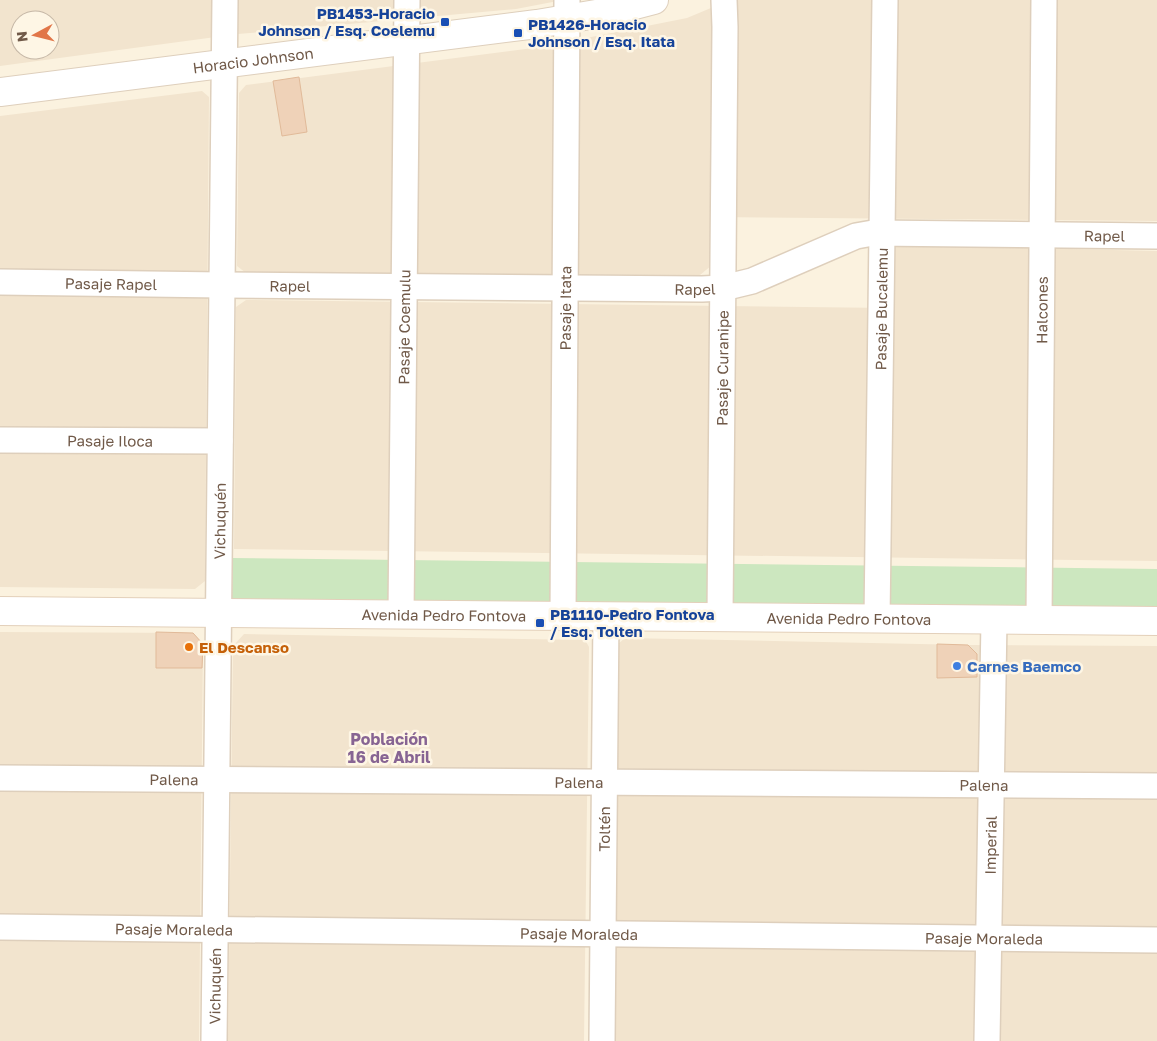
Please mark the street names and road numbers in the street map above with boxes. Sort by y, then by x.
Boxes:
street label: Horacio Johnson [192,43,314,77]
street label: Rapel [1084,226,1125,245]
street label: Pasaje Bucalemu [871,248,891,370]
street label: Pasaje Itata [556,266,574,350]
street label: Pasaje Coemulu [394,269,413,385]
street label: Pasaje Rapel [65,274,157,293]
street label: Rapel [269,276,311,295]
street label: Halcones [1032,276,1051,344]
street label: Rapel [674,279,716,298]
street label: Pasaje Curanipe [713,310,732,426]
street label: Pasaje Iloca [67,431,153,450]
street label: Vichuquén [210,483,229,560]
street label: Avenida Pedro Fontova [361,605,526,625]
street label: Avenida Pedro Fontova [766,609,931,628]
street label: Palena [149,770,199,788]
street label: Palena [554,773,604,791]
street label: Palena [959,776,1009,794]
street label: Toltén [595,806,613,852]
street label: Imperial [981,815,1000,875]
street label: Pasaje Moraleda [115,919,233,939]
street label: Pasaje Moraleda [520,924,638,943]
street label: Pasaje Moraleda [925,928,1043,948]
street label: Vichuquén [205,947,224,1025]

